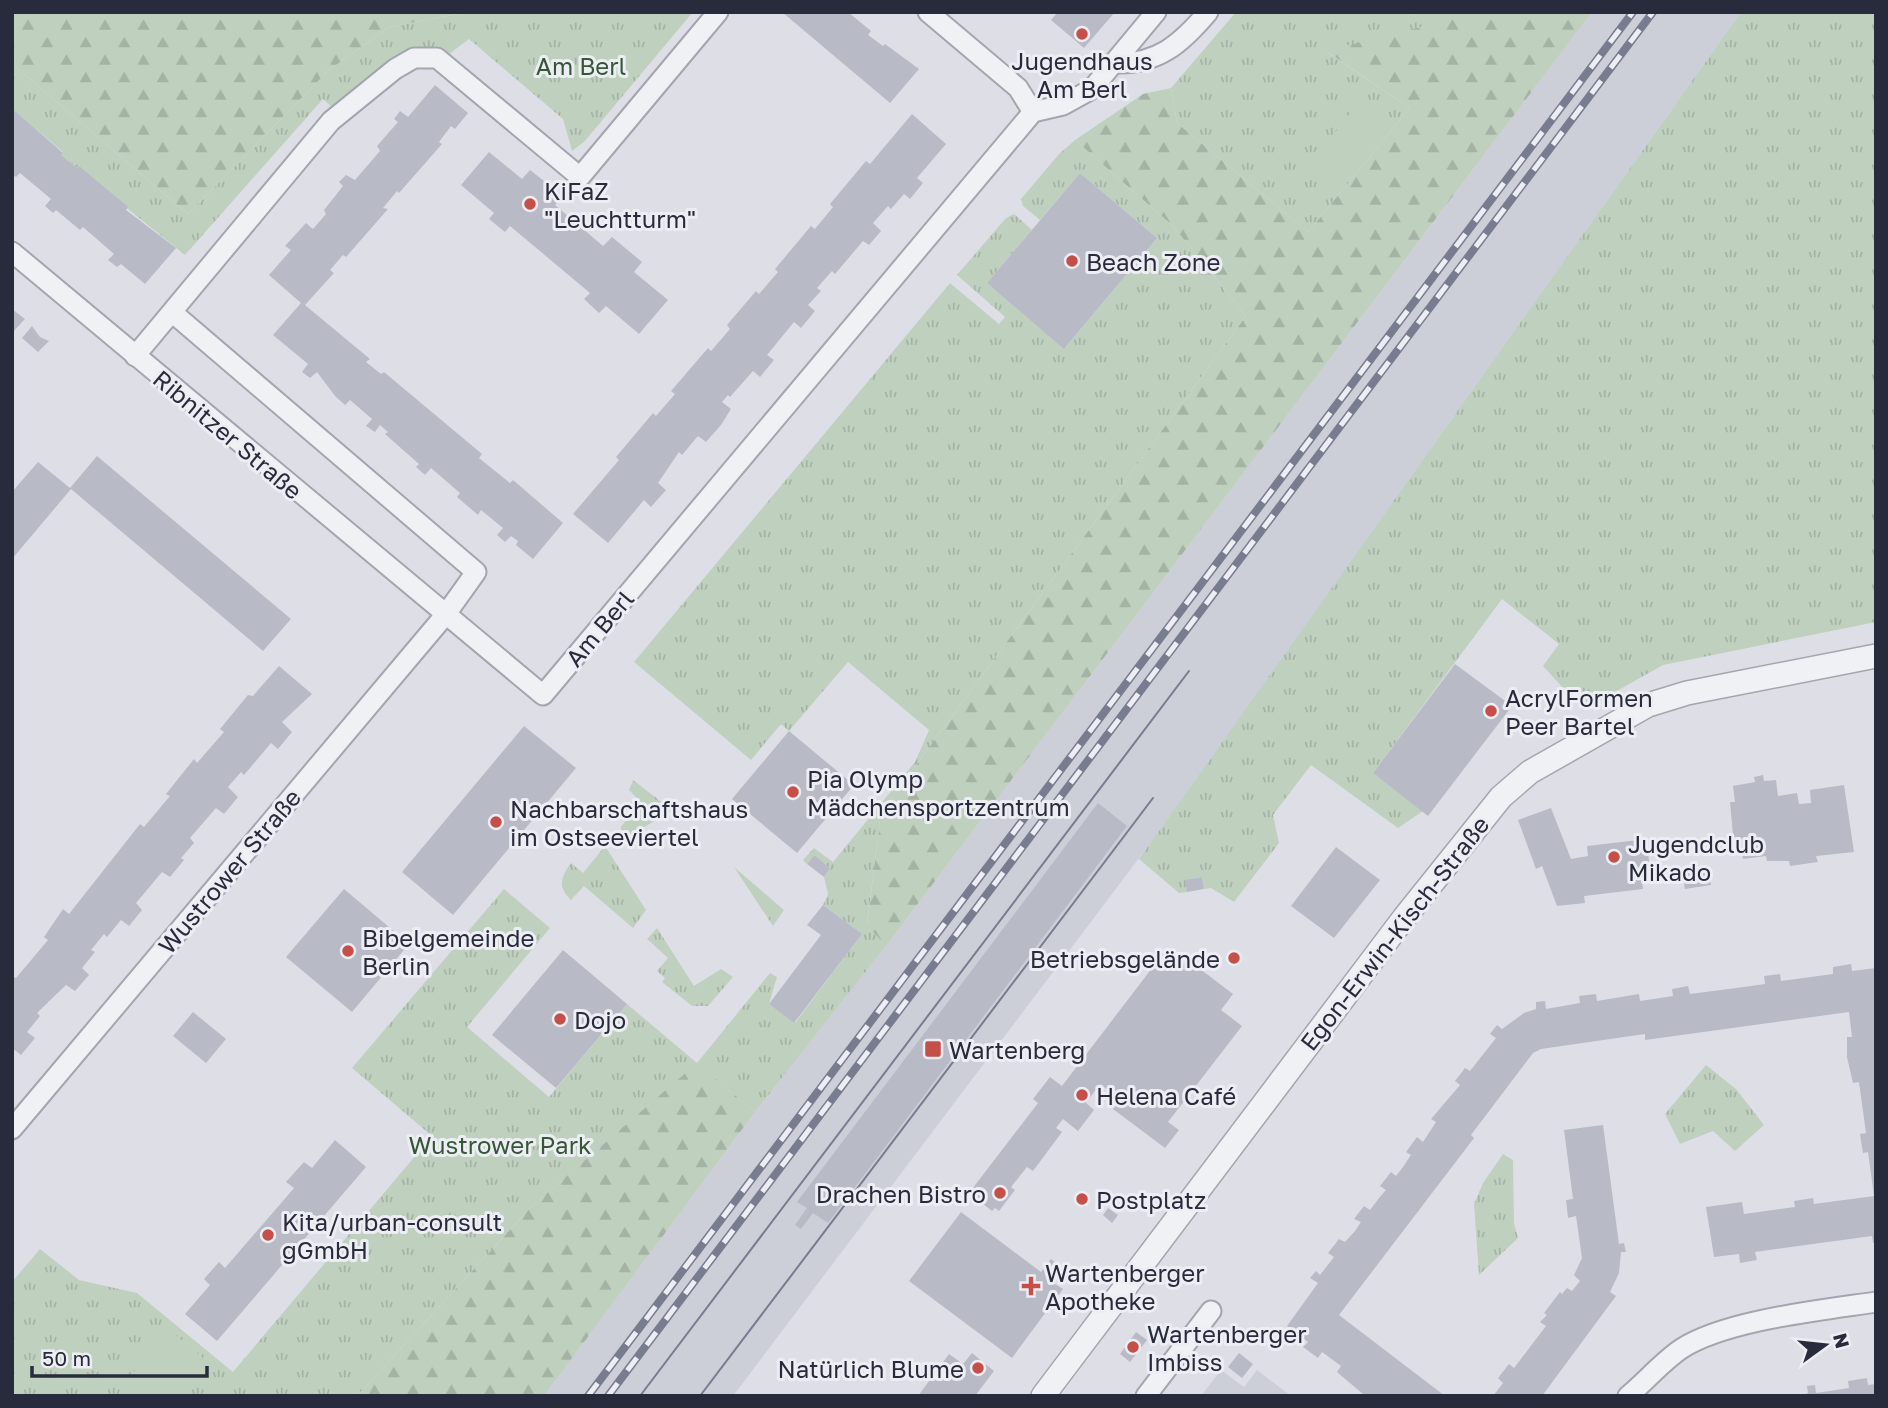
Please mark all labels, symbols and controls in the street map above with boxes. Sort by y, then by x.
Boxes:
marker: Jugendhaus Am Berl [1074,26,1090,42]
place label: Jugendhaus Am Berl [1011,46,1153,103]
park label: Am Berl [536,51,626,80]
place label: KiFaZ "Leuchtturm" [544,176,696,233]
marker: KiFaZ "Leuchtturm" [522,196,538,212]
place label: Beach Zone [1086,247,1220,276]
marker: Beach Zone [1064,253,1080,269]
street label: Ribnitzer Straße [148,363,308,505]
street label: Am Berl [559,584,639,672]
place label: AcrylFormen Peer Bartel [1505,683,1653,740]
marker: AcrylFormen Peer Bartel [1483,703,1499,719]
place label: Pia Olymp Mädchensportzentrum [807,764,1070,821]
street label: Wustrower Straße [152,783,306,959]
marker: Pia Olymp Mädchensportzentrum [785,784,801,800]
place label: Nachbarschaftshaus im Ostseeviertel [510,794,748,851]
street label: Egon-Erwin-Kisch-Straße [1294,810,1494,1056]
marker: Nachbarschaftshaus im Ostseeviertel [488,814,504,830]
place label: Jugendclub Mikado [1628,829,1764,886]
marker: Jugendclub Mikado [1606,849,1622,865]
place label: Bibelgemeinde Berlin [362,923,534,980]
marker: Bibelgemeinde Berlin [340,943,356,959]
place label: Betriebsgelände [1030,944,1220,973]
marker: Betriebsgelände [1226,950,1242,966]
place label: Dojo [574,1005,626,1034]
marker: Dojo [552,1011,568,1027]
place label: Wartenberg [949,1035,1085,1064]
marker: Wartenberg [923,1039,943,1059]
place label: Helena Café [1096,1081,1236,1110]
marker: Helena Café [1074,1087,1090,1103]
park label: Wustrower Park [408,1130,592,1159]
place label: Drachen Bistro [816,1179,986,1208]
marker: Drachen Bistro [992,1185,1008,1201]
place label: Postplatz [1096,1185,1206,1214]
marker: Postplatz [1074,1191,1090,1207]
place label: Kita/urban-consult gGmbH [282,1207,502,1264]
marker: Kita/urban-consult gGmbH [260,1227,276,1243]
place label: Wartenberger Apotheke [1045,1258,1205,1315]
marker: Wartenberger Apotheke [1023,1278,1039,1294]
north arrow [1790,1310,1860,1380]
place label: Wartenberger Imbiss [1147,1319,1307,1376]
text: N [1829,1331,1855,1350]
scale bar [32,1334,206,1378]
marker: Wartenberger Imbiss [1125,1339,1141,1355]
text: 50 m [42,1345,91,1371]
place label: Natürlich Blume [778,1354,964,1383]
marker: Natürlich Blume [970,1360,986,1376]

